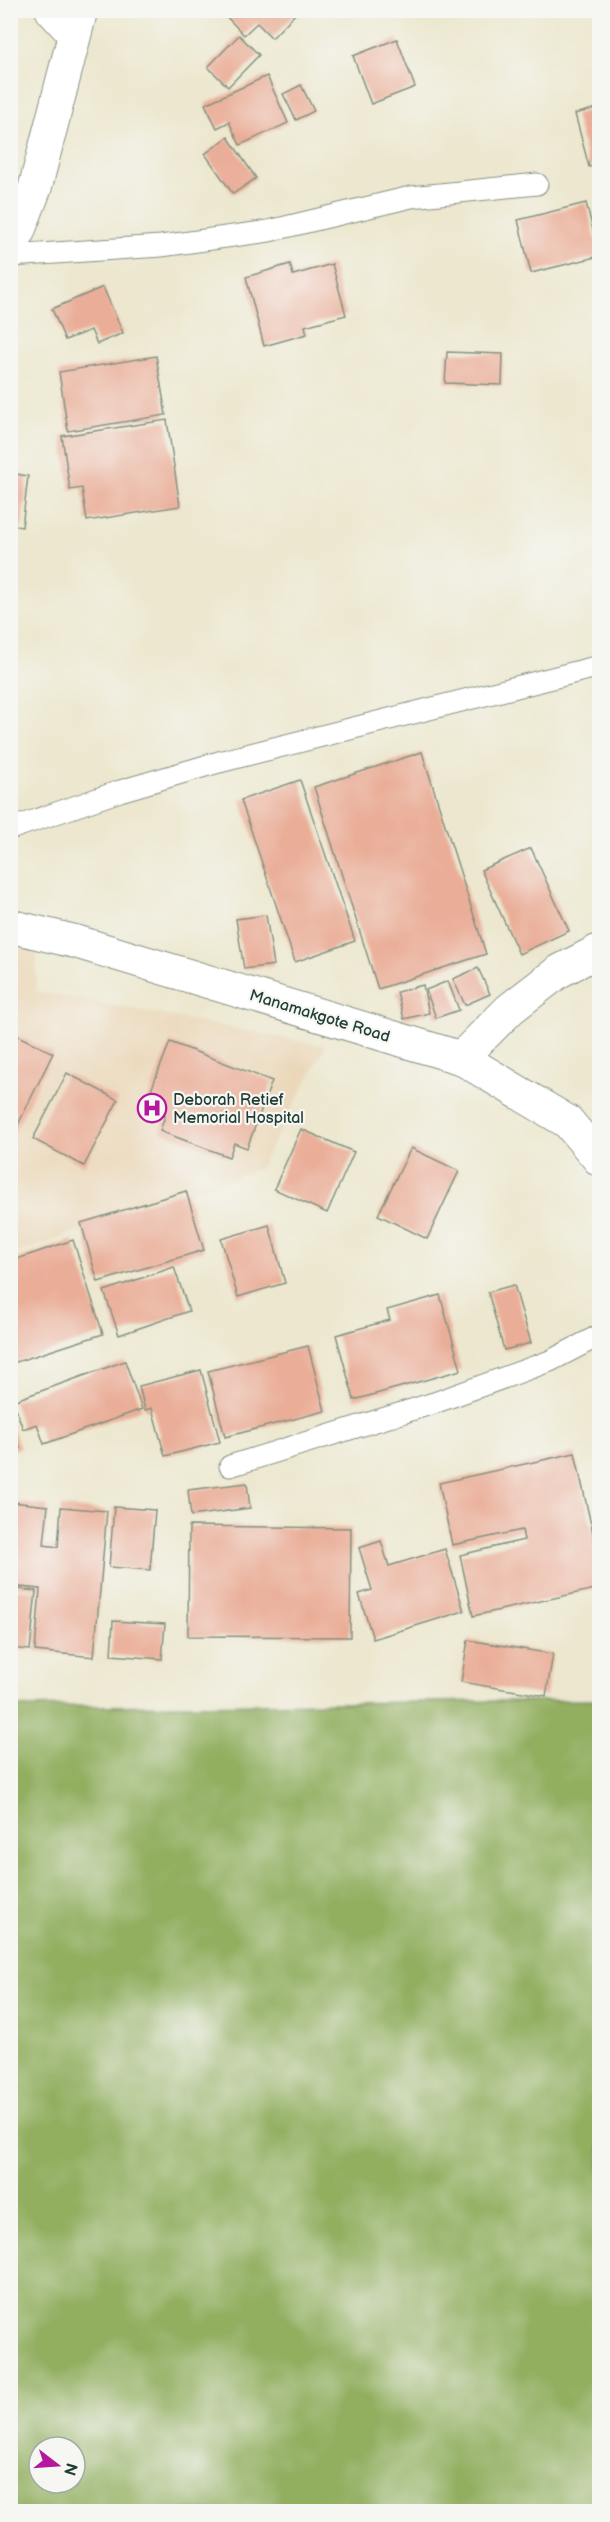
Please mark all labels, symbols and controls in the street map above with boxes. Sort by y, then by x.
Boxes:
street label: Manamakgote Road [247,986,392,1047]
place label: Deborah Retief Memorial Hospital [173,1091,304,1128]
hospital icon: Deborah Retief Memorial Hospital [136,1092,168,1124]
north arrow [27,2435,87,2495]
text: N [59,2460,81,2477]

